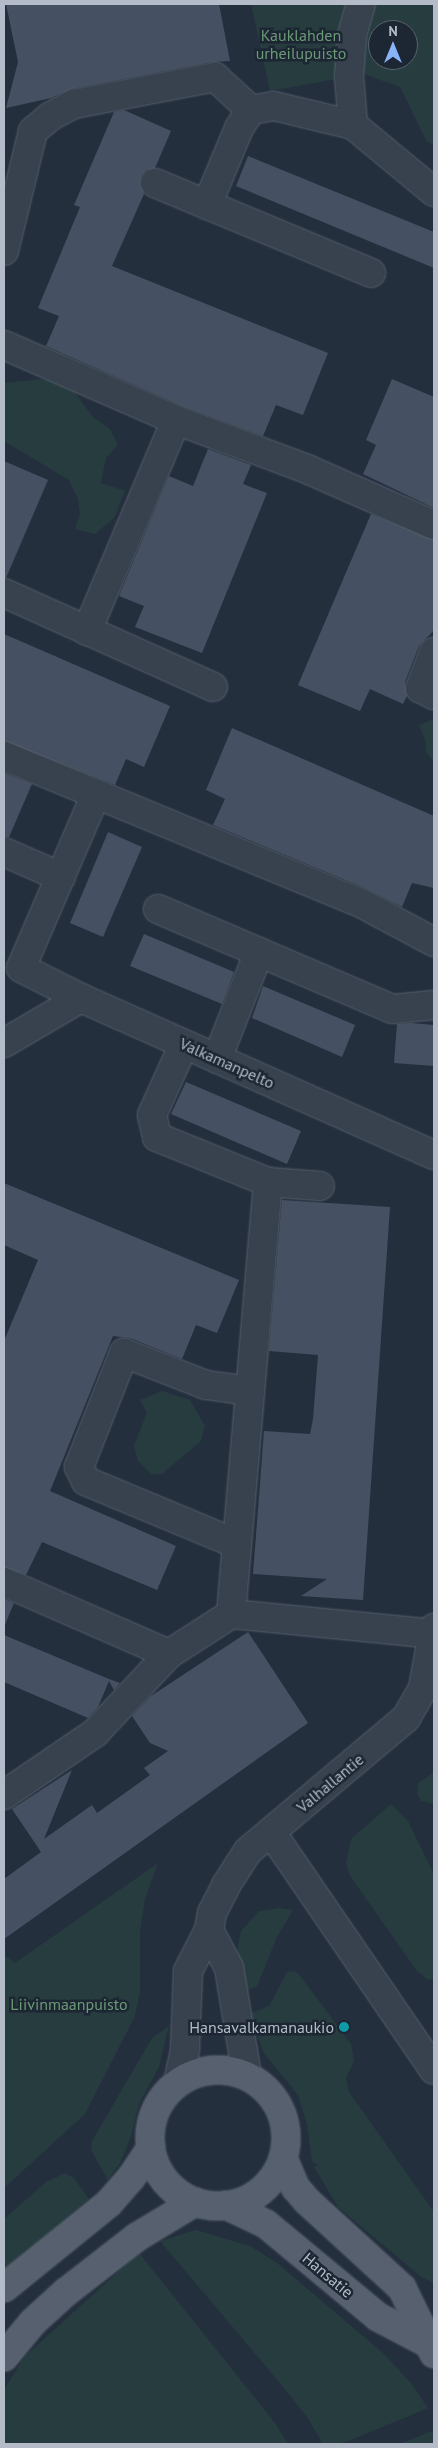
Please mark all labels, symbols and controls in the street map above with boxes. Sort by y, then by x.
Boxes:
north arrow [368,20,418,70]
text: N [388,22,398,40]
park label: Kauklahden urheilupuisto [256,25,346,63]
street label: Valkamanpelto [177,1034,277,1092]
street label: Valhallantie [293,1749,367,1817]
park label: Liivinmaanpuisto [10,1994,128,2014]
place label: Hansavalkamanaukio [189,2017,334,2037]
marker: Hansavalkamanaukio [338,2021,350,2033]
street label: Hansatie [299,2248,357,2302]

